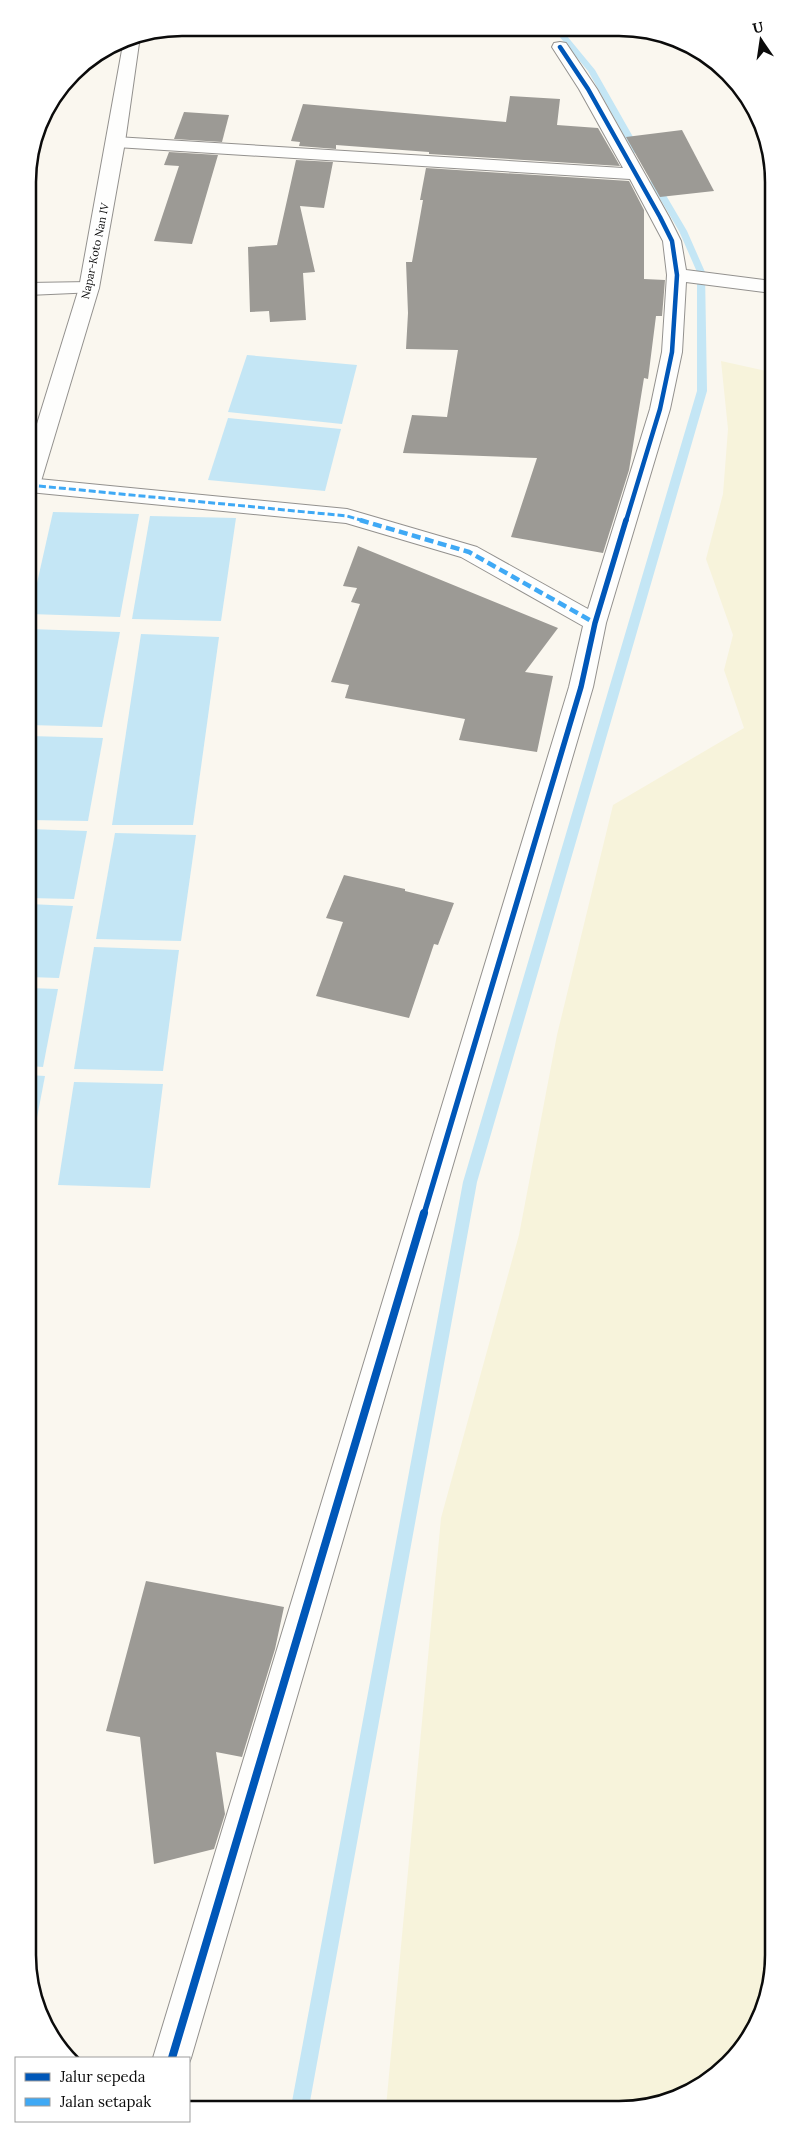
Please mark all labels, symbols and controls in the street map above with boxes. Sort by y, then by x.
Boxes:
north arrow [736,15,786,65]
text: U [751,17,766,37]
street label: Napar-Koto Nan IV [78,201,112,300]
legend [15,2057,190,2122]
text: Jalur sepeda [59,2067,146,2086]
text: Jalan setapak [59,2092,151,2111]

